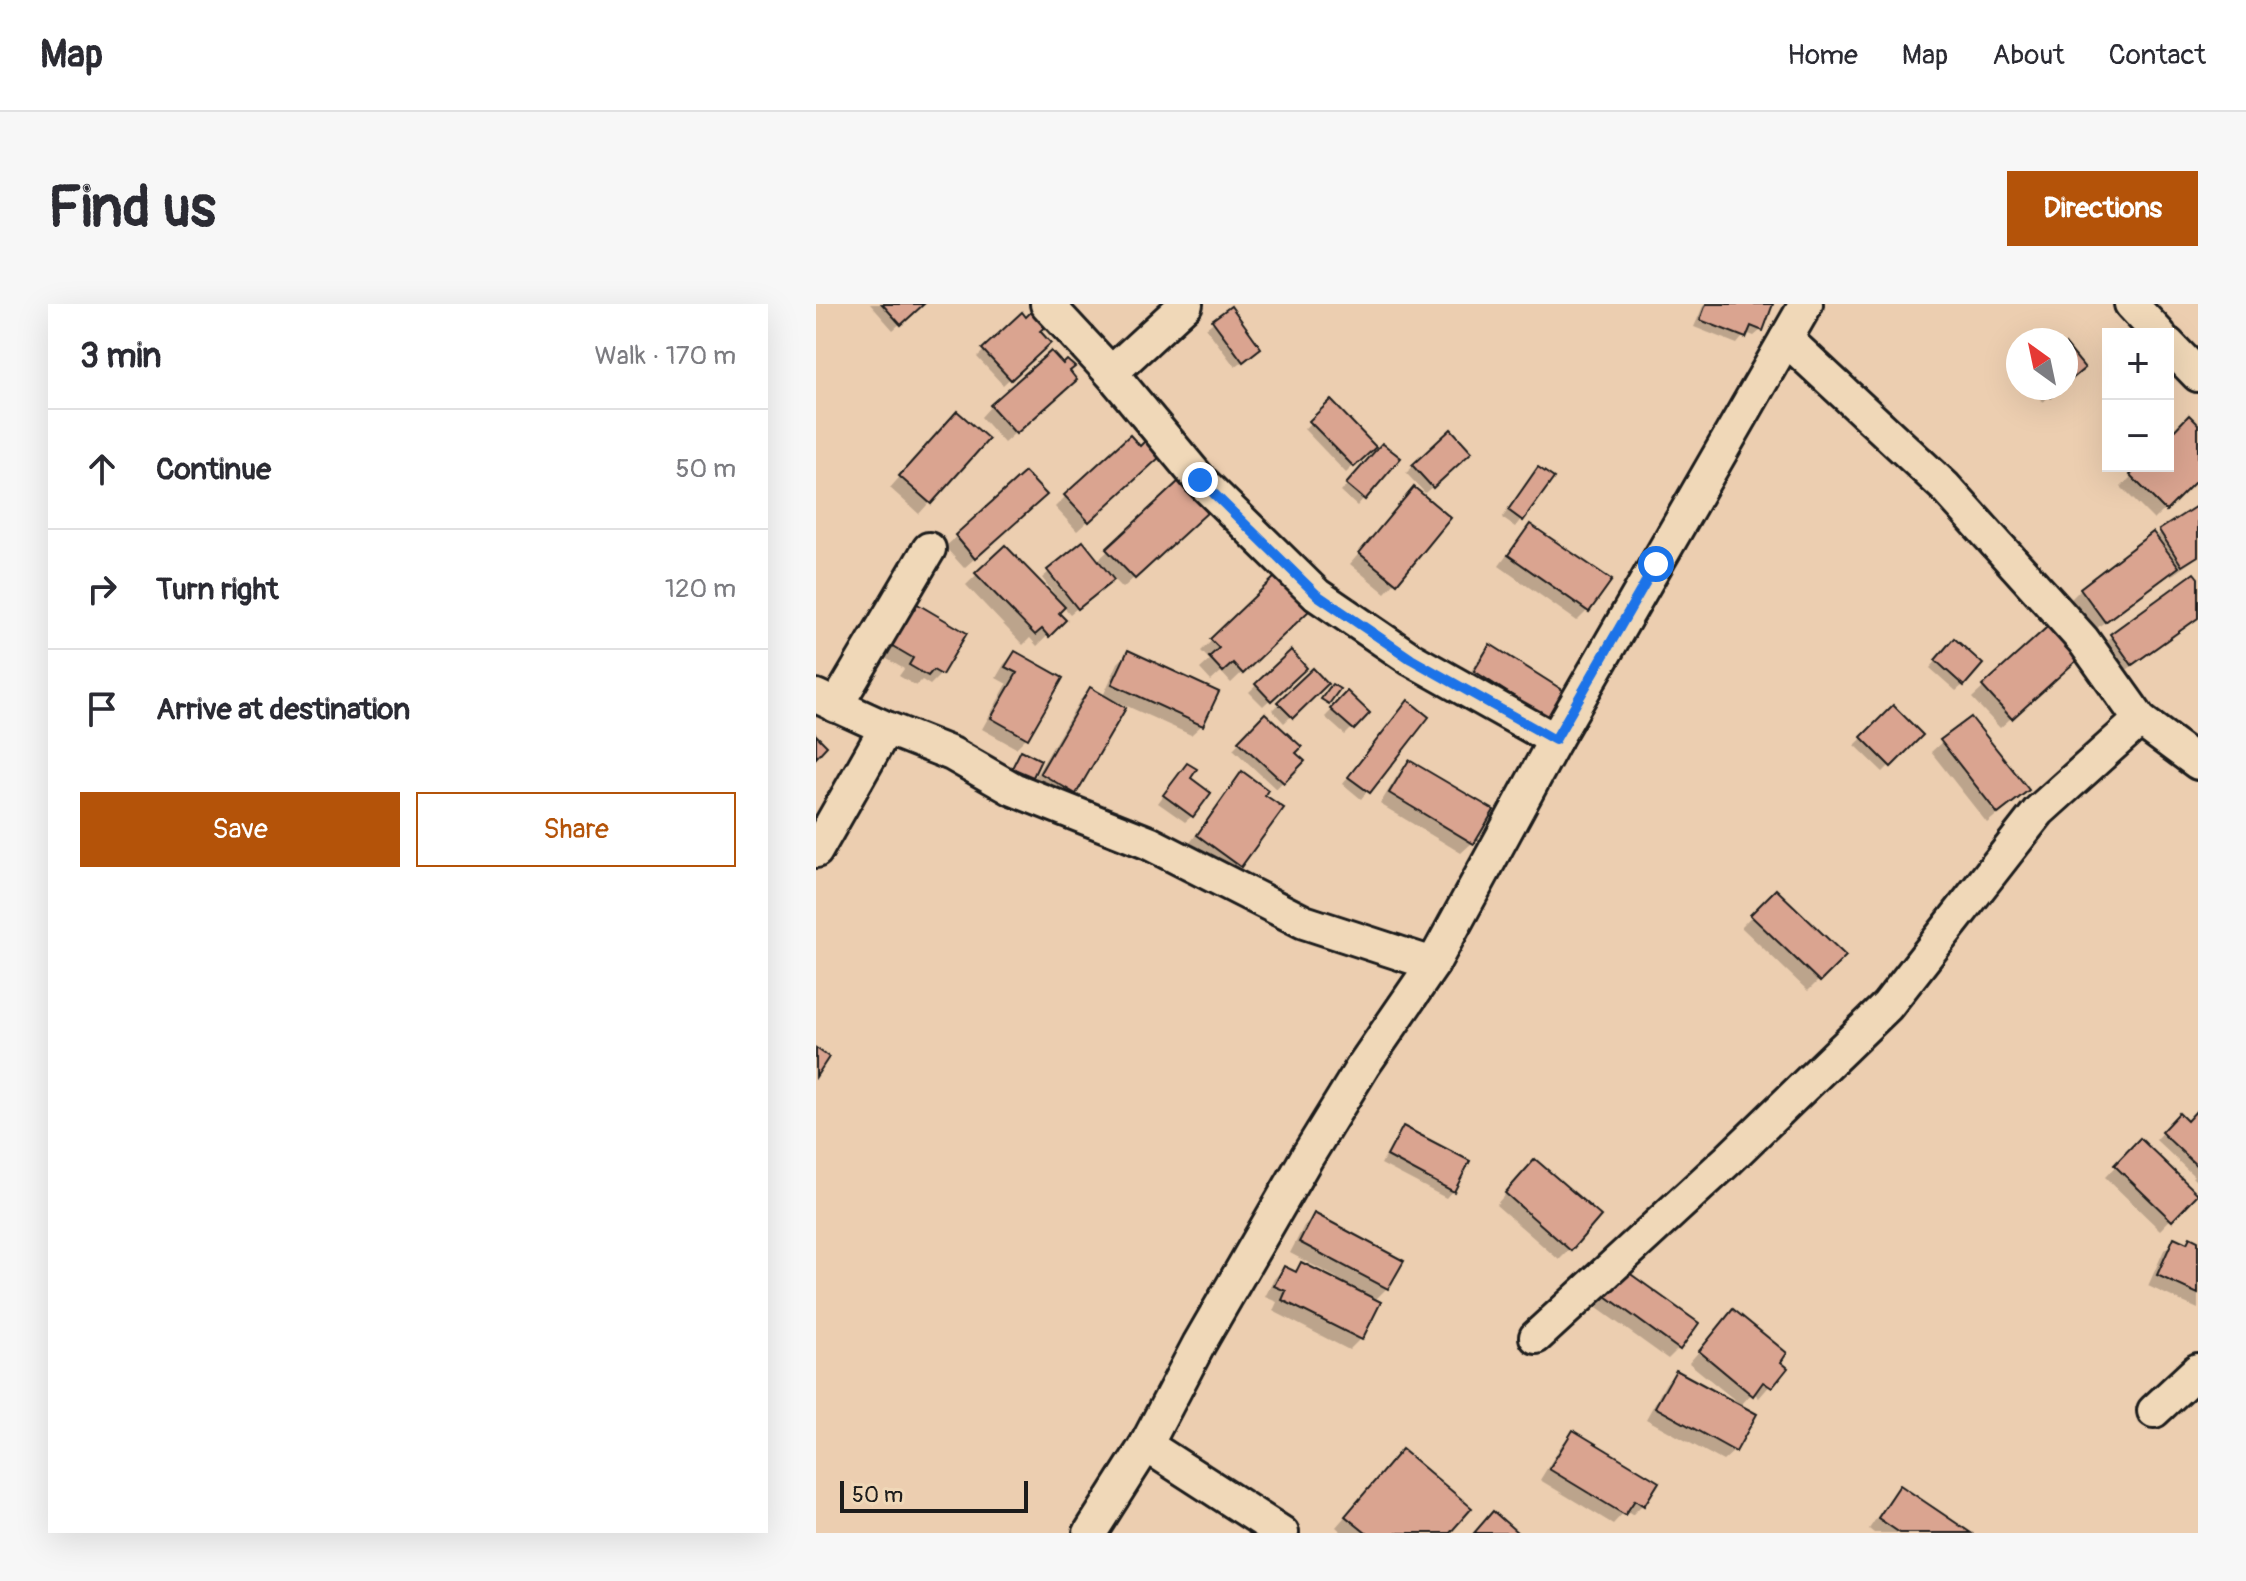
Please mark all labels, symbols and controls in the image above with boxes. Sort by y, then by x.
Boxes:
text: Map [40,31,103,79]
text: Home [1787,38,1858,73]
text: Map [1902,38,1948,73]
text: About [1992,38,2065,73]
text: Contact [2109,38,2206,73]
button: Directions [2007,171,2198,246]
text: Find us [48,174,216,243]
north arrow [2006,328,2078,400]
map controls [2102,328,2174,472]
button: + [2102,328,2174,400]
text: 3 min [80,335,162,378]
text: Walk · 170 m [595,340,736,372]
button: − [2102,400,2174,472]
icon: ahead [80,447,124,491]
text: Continue [156,451,271,488]
text: 50 m [675,453,736,485]
route end [1182,462,1218,498]
route start [1638,546,1674,582]
icon: right [80,567,124,611]
text: Turn right [156,571,279,608]
text: 120 m [665,573,736,605]
icon: arrive [80,687,124,731]
text: Arrive at destination [156,691,410,728]
button: Save [80,792,400,867]
button: Share [416,792,736,867]
scale bar [840,1477,1028,1513]
text: 50 m [852,1481,903,1509]

